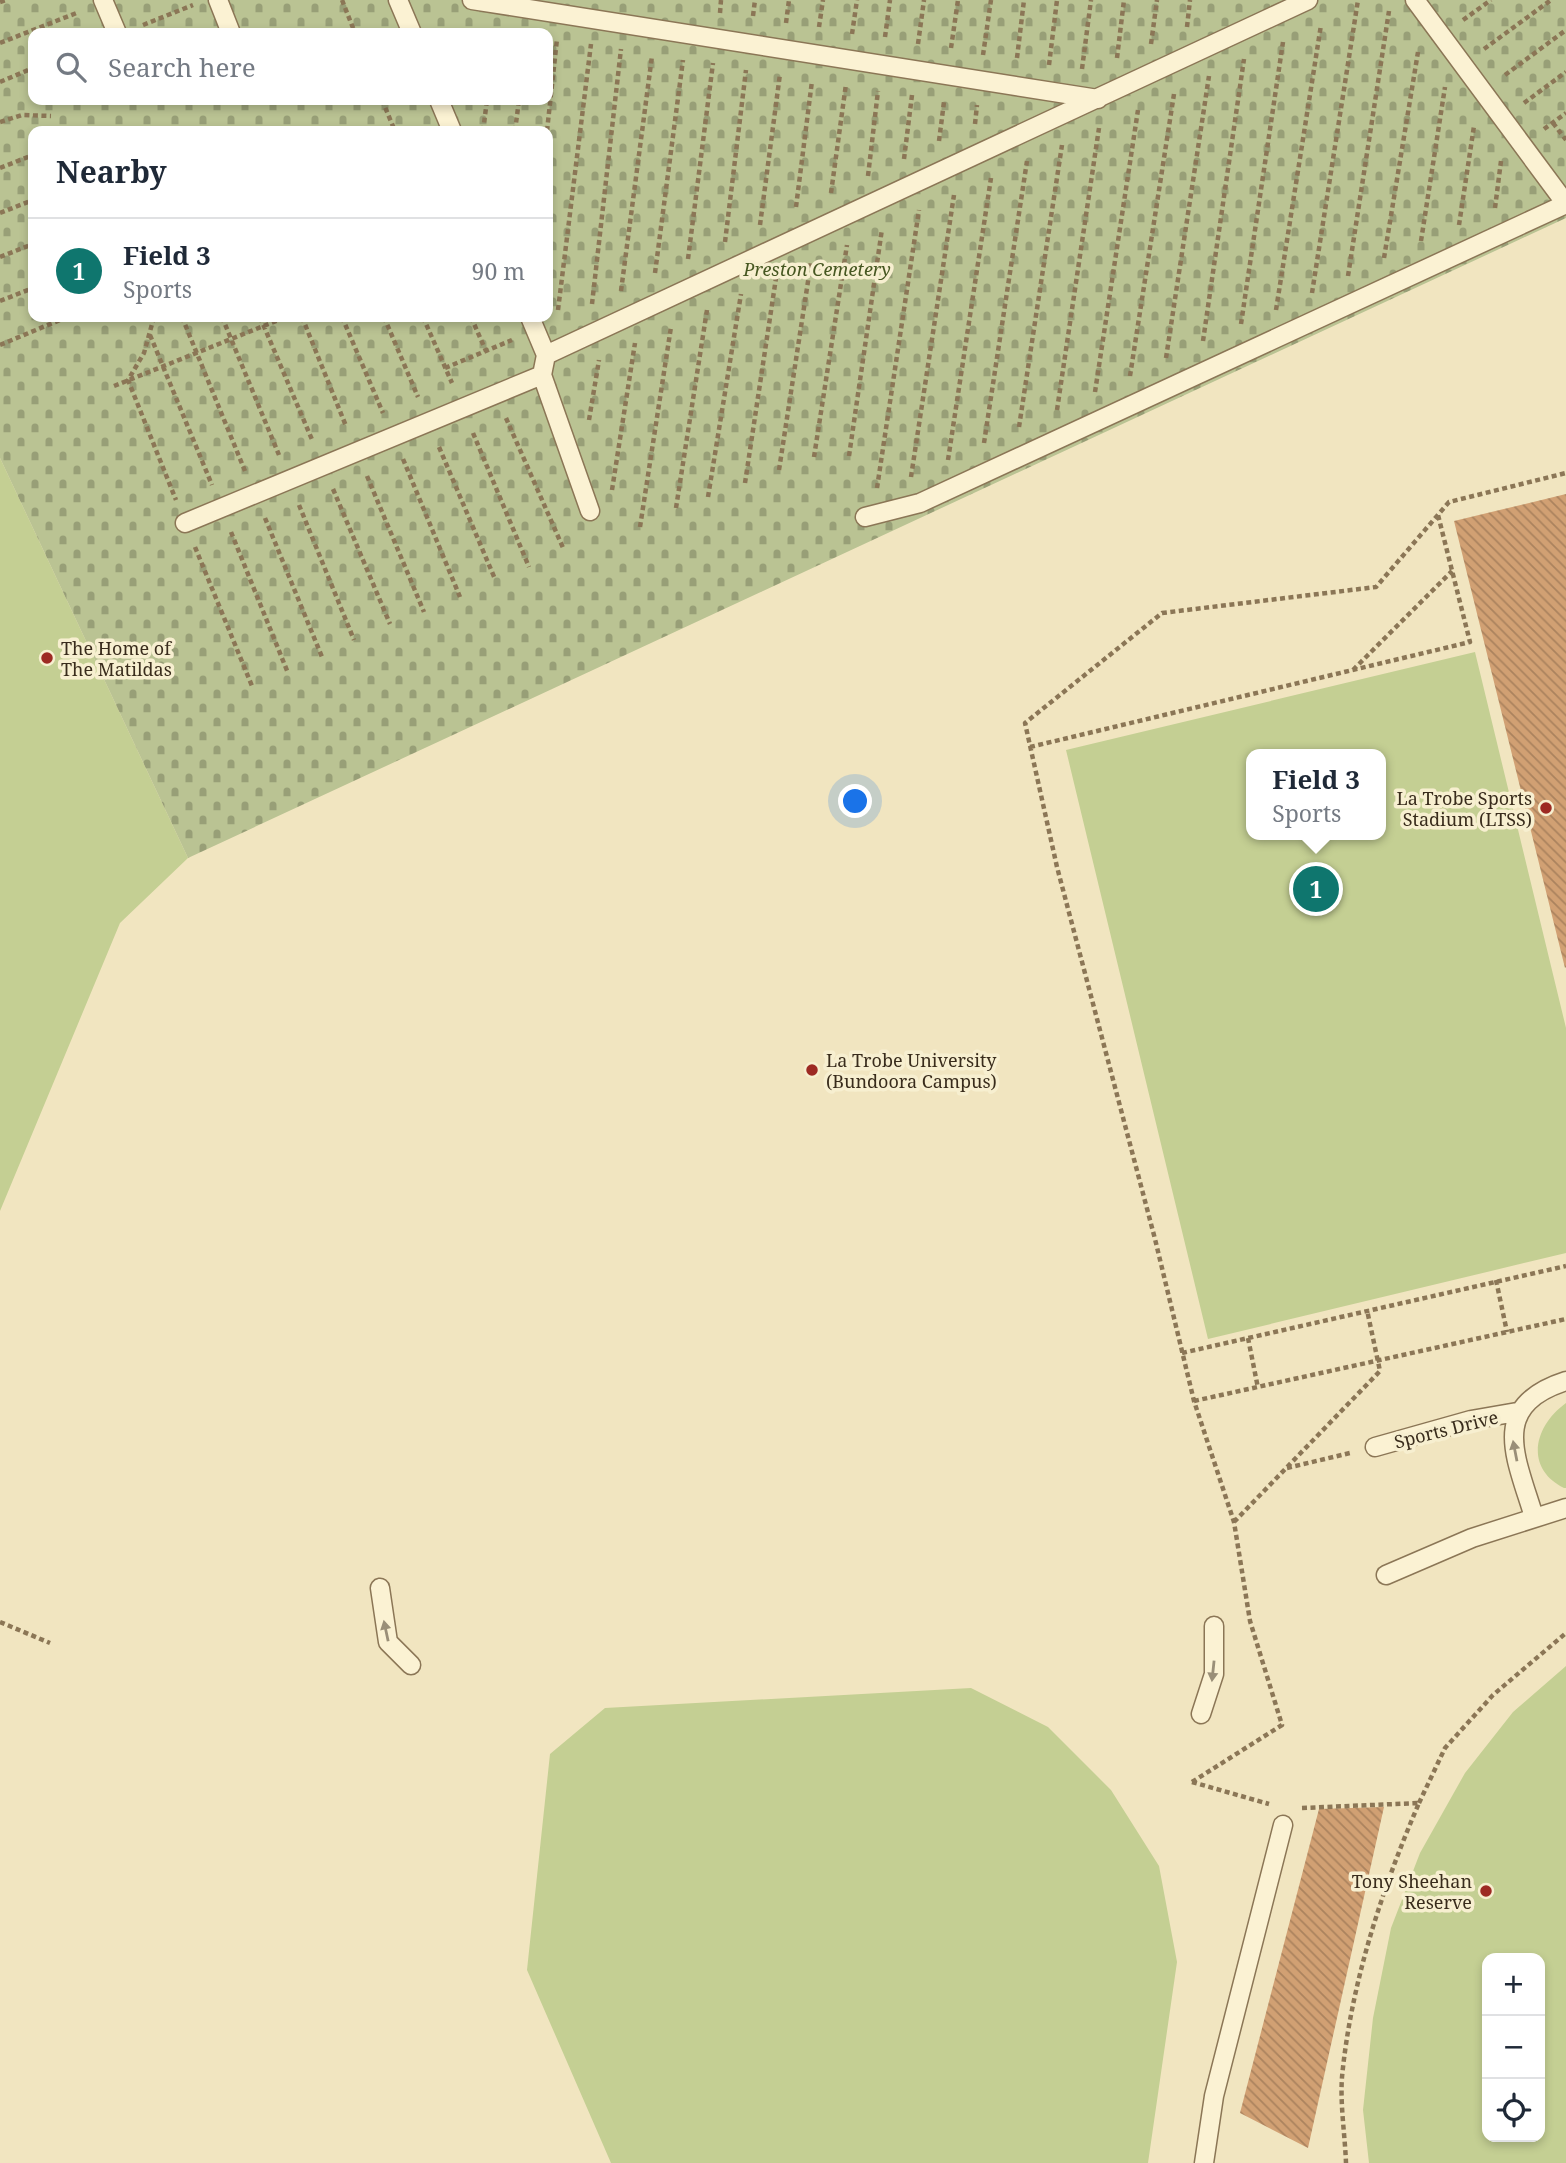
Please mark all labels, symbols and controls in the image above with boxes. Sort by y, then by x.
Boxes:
search box [28,28,553,105]
icon: search [52,48,90,86]
text: Search here [108,49,256,85]
text: Nearby [56,151,167,192]
text: Field 3 [123,237,211,273]
text: 1 [73,255,86,287]
text: 90 m [472,255,525,287]
park label: Preston Cemetery [742,257,891,281]
text: Sports [123,273,192,305]
place label: The Home of The Matildas [61,636,172,681]
marker: The Home of The Matildas [39,650,55,666]
popup [1246,749,1386,840]
text: Field 3 [1272,761,1360,797]
your location [838,784,872,818]
place label: La Trobe Sports Stadium (LTSS) [1397,786,1532,831]
text: Sports [1272,797,1341,829]
marker: La Trobe Sports Stadium (LTSS) [1538,800,1554,816]
pin: 1 [1293,863,1339,915]
place label: La Trobe University (Bundoora Campus) [826,1048,997,1093]
marker: La Trobe University (Bundoora Campus) [804,1062,820,1078]
street label: Sports Drive [1392,1405,1500,1453]
one-way arrow [1510,1440,1521,1462]
one-way arrow [380,1620,391,1642]
one-way arrow [1207,1660,1218,1682]
place label: Tony Sheehan Reserve [1352,1869,1472,1914]
marker: Tony Sheehan Reserve [1478,1883,1494,1899]
map controls [1482,1953,1545,2142]
button: + [1482,1953,1545,2016]
button: − [1482,2016,1545,2079]
button: locate [1482,2079,1545,2142]

